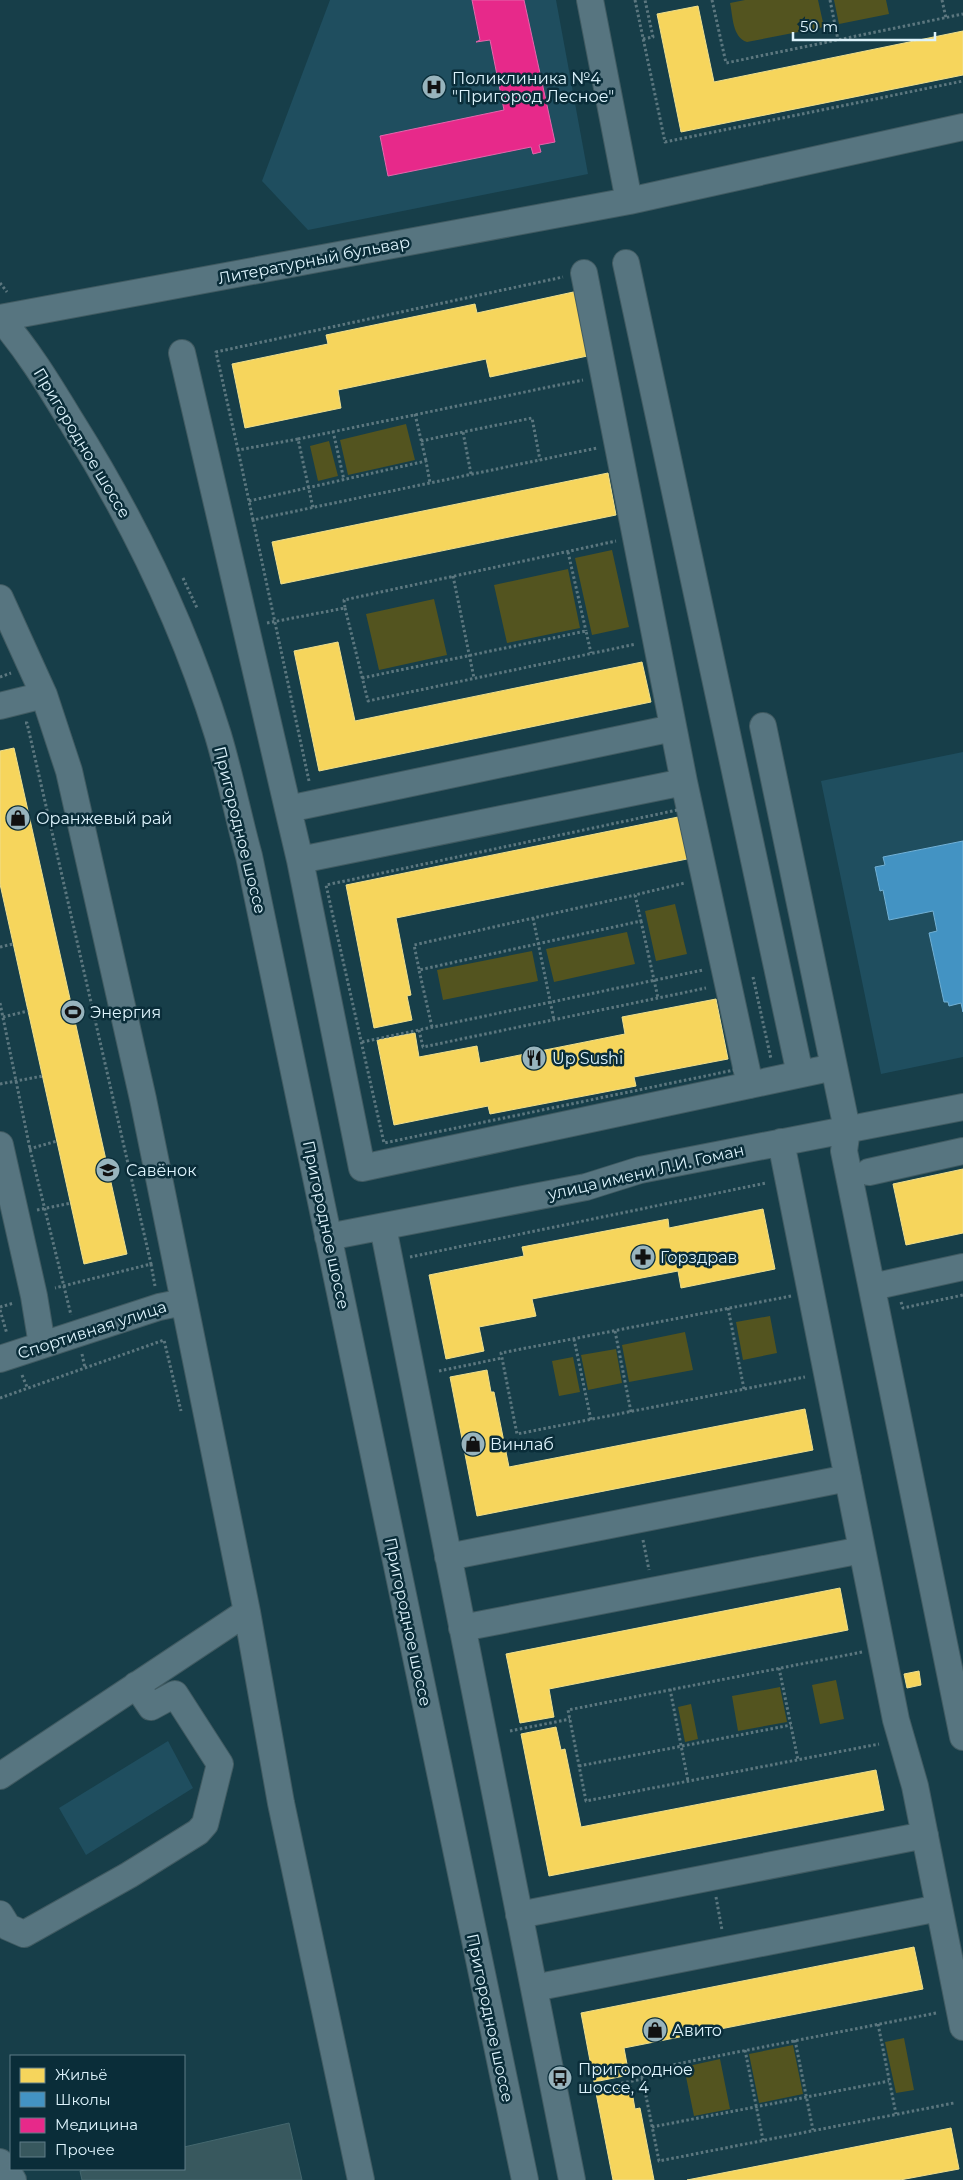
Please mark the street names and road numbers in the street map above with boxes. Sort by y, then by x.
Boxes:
street label: Литературный бульвар [217,232,412,288]
street label: Пригородное шоссе [30,364,134,522]
street label: Пригородное шоссе [210,744,270,916]
street label: Пригородное шоссе [299,1139,353,1311]
street label: улица имени Л.И. Гоман [545,1140,746,1204]
street label: Спортивная улица [15,1297,169,1363]
street label: Пригородное шоссе [381,1536,435,1708]
street label: Пригородное шоссе [463,1932,517,2104]

